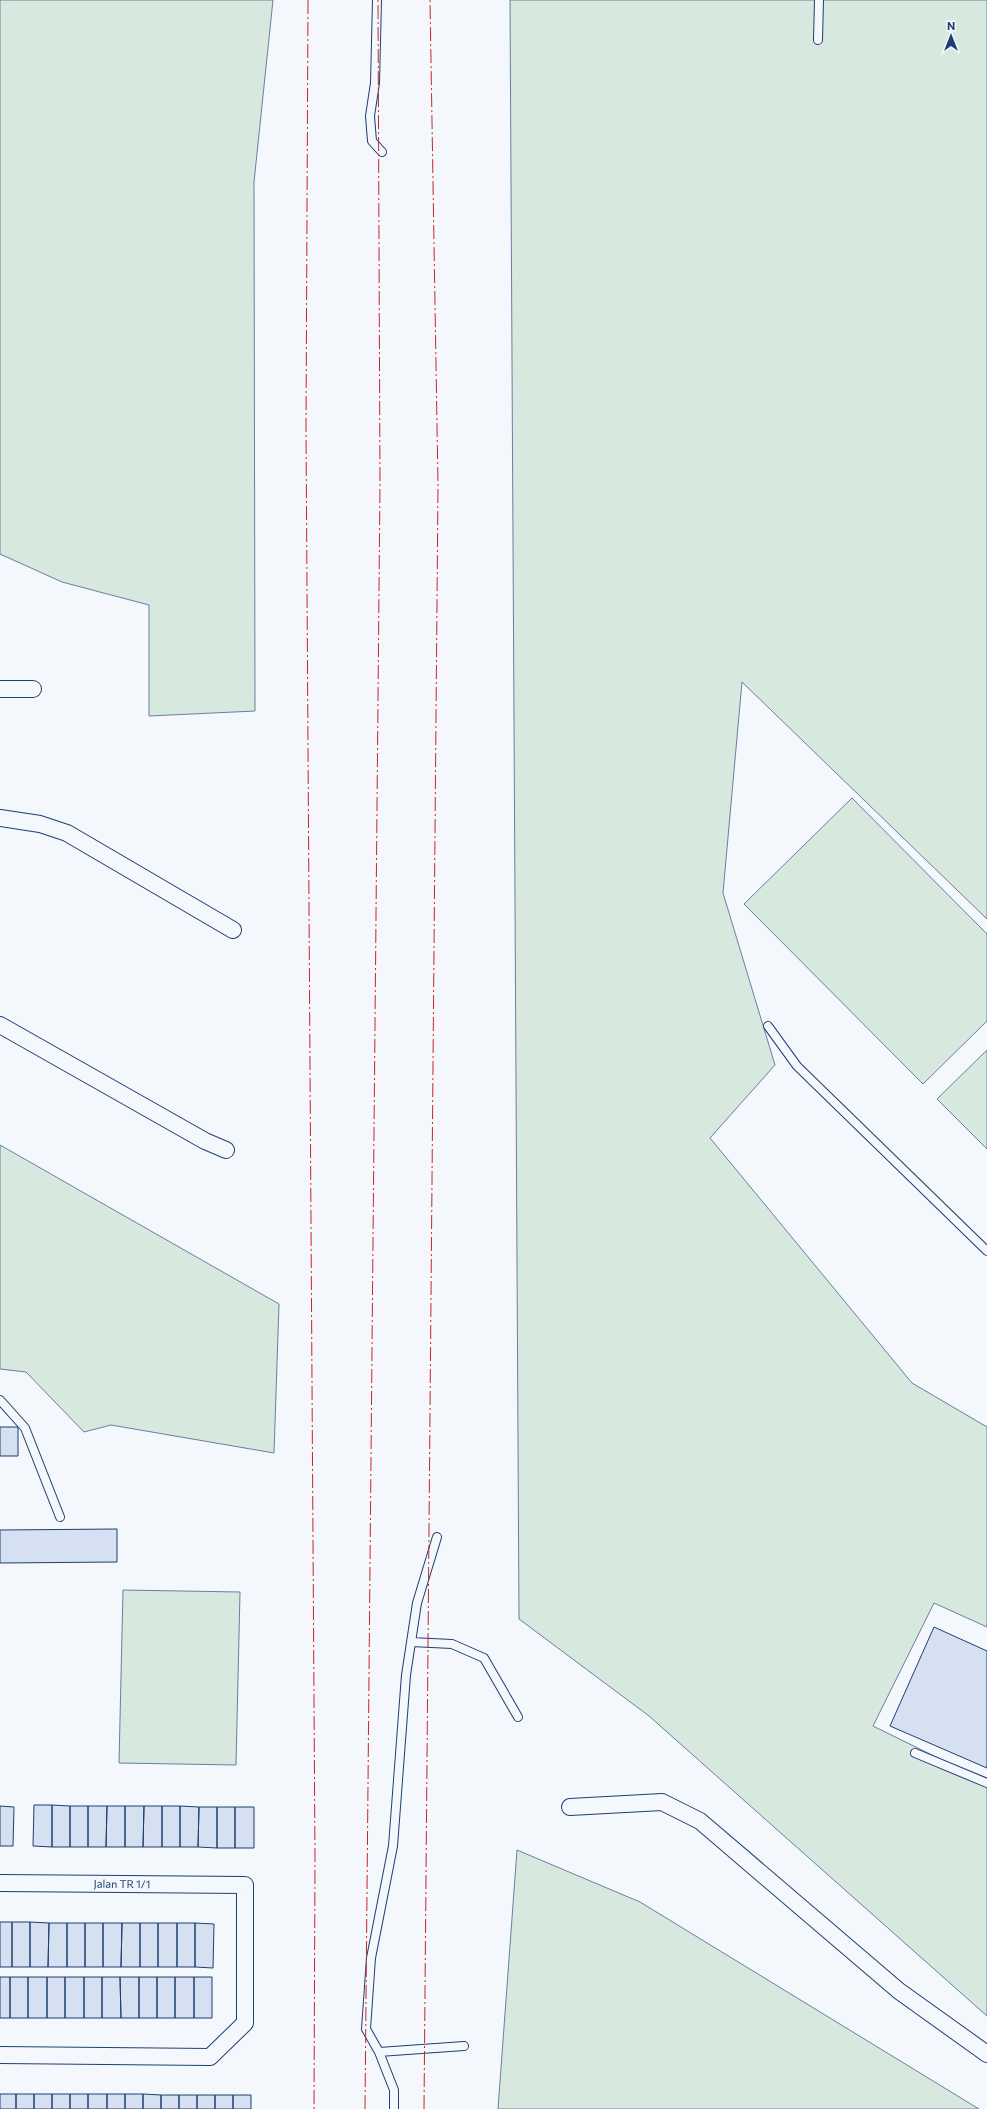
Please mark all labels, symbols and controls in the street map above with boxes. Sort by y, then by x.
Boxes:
north arrow [931,16,971,56]
text: N [947,19,955,32]
street label: Jalan TR 1/1 [94,1877,150,1891]

